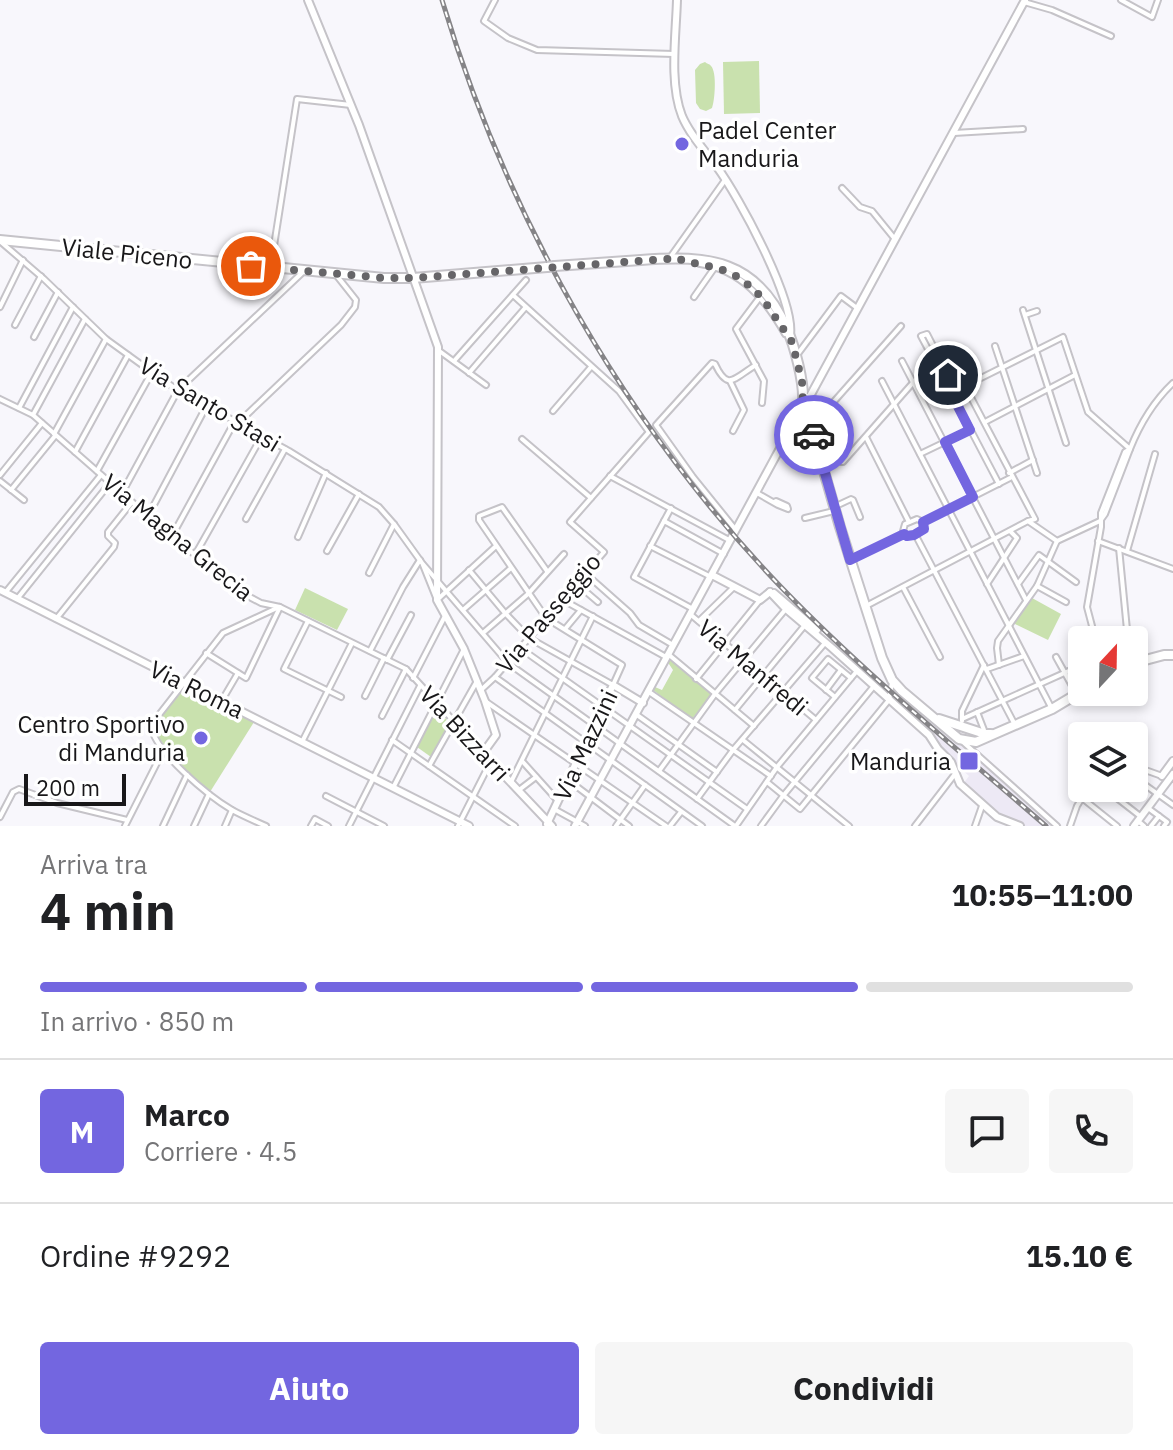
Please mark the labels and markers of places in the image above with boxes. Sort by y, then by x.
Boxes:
place label: Padel Center Manduria [698,114,837,174]
marker: Padel Center Manduria [673,135,691,153]
pin [217,232,285,300]
pin [914,341,982,409]
place label: Centro Sportivo di Manduria [17,708,185,768]
marker: Centro Sportivo di Manduria [192,729,210,747]
place label: Manduria [850,745,951,777]
marker: Manduria [958,750,980,772]

